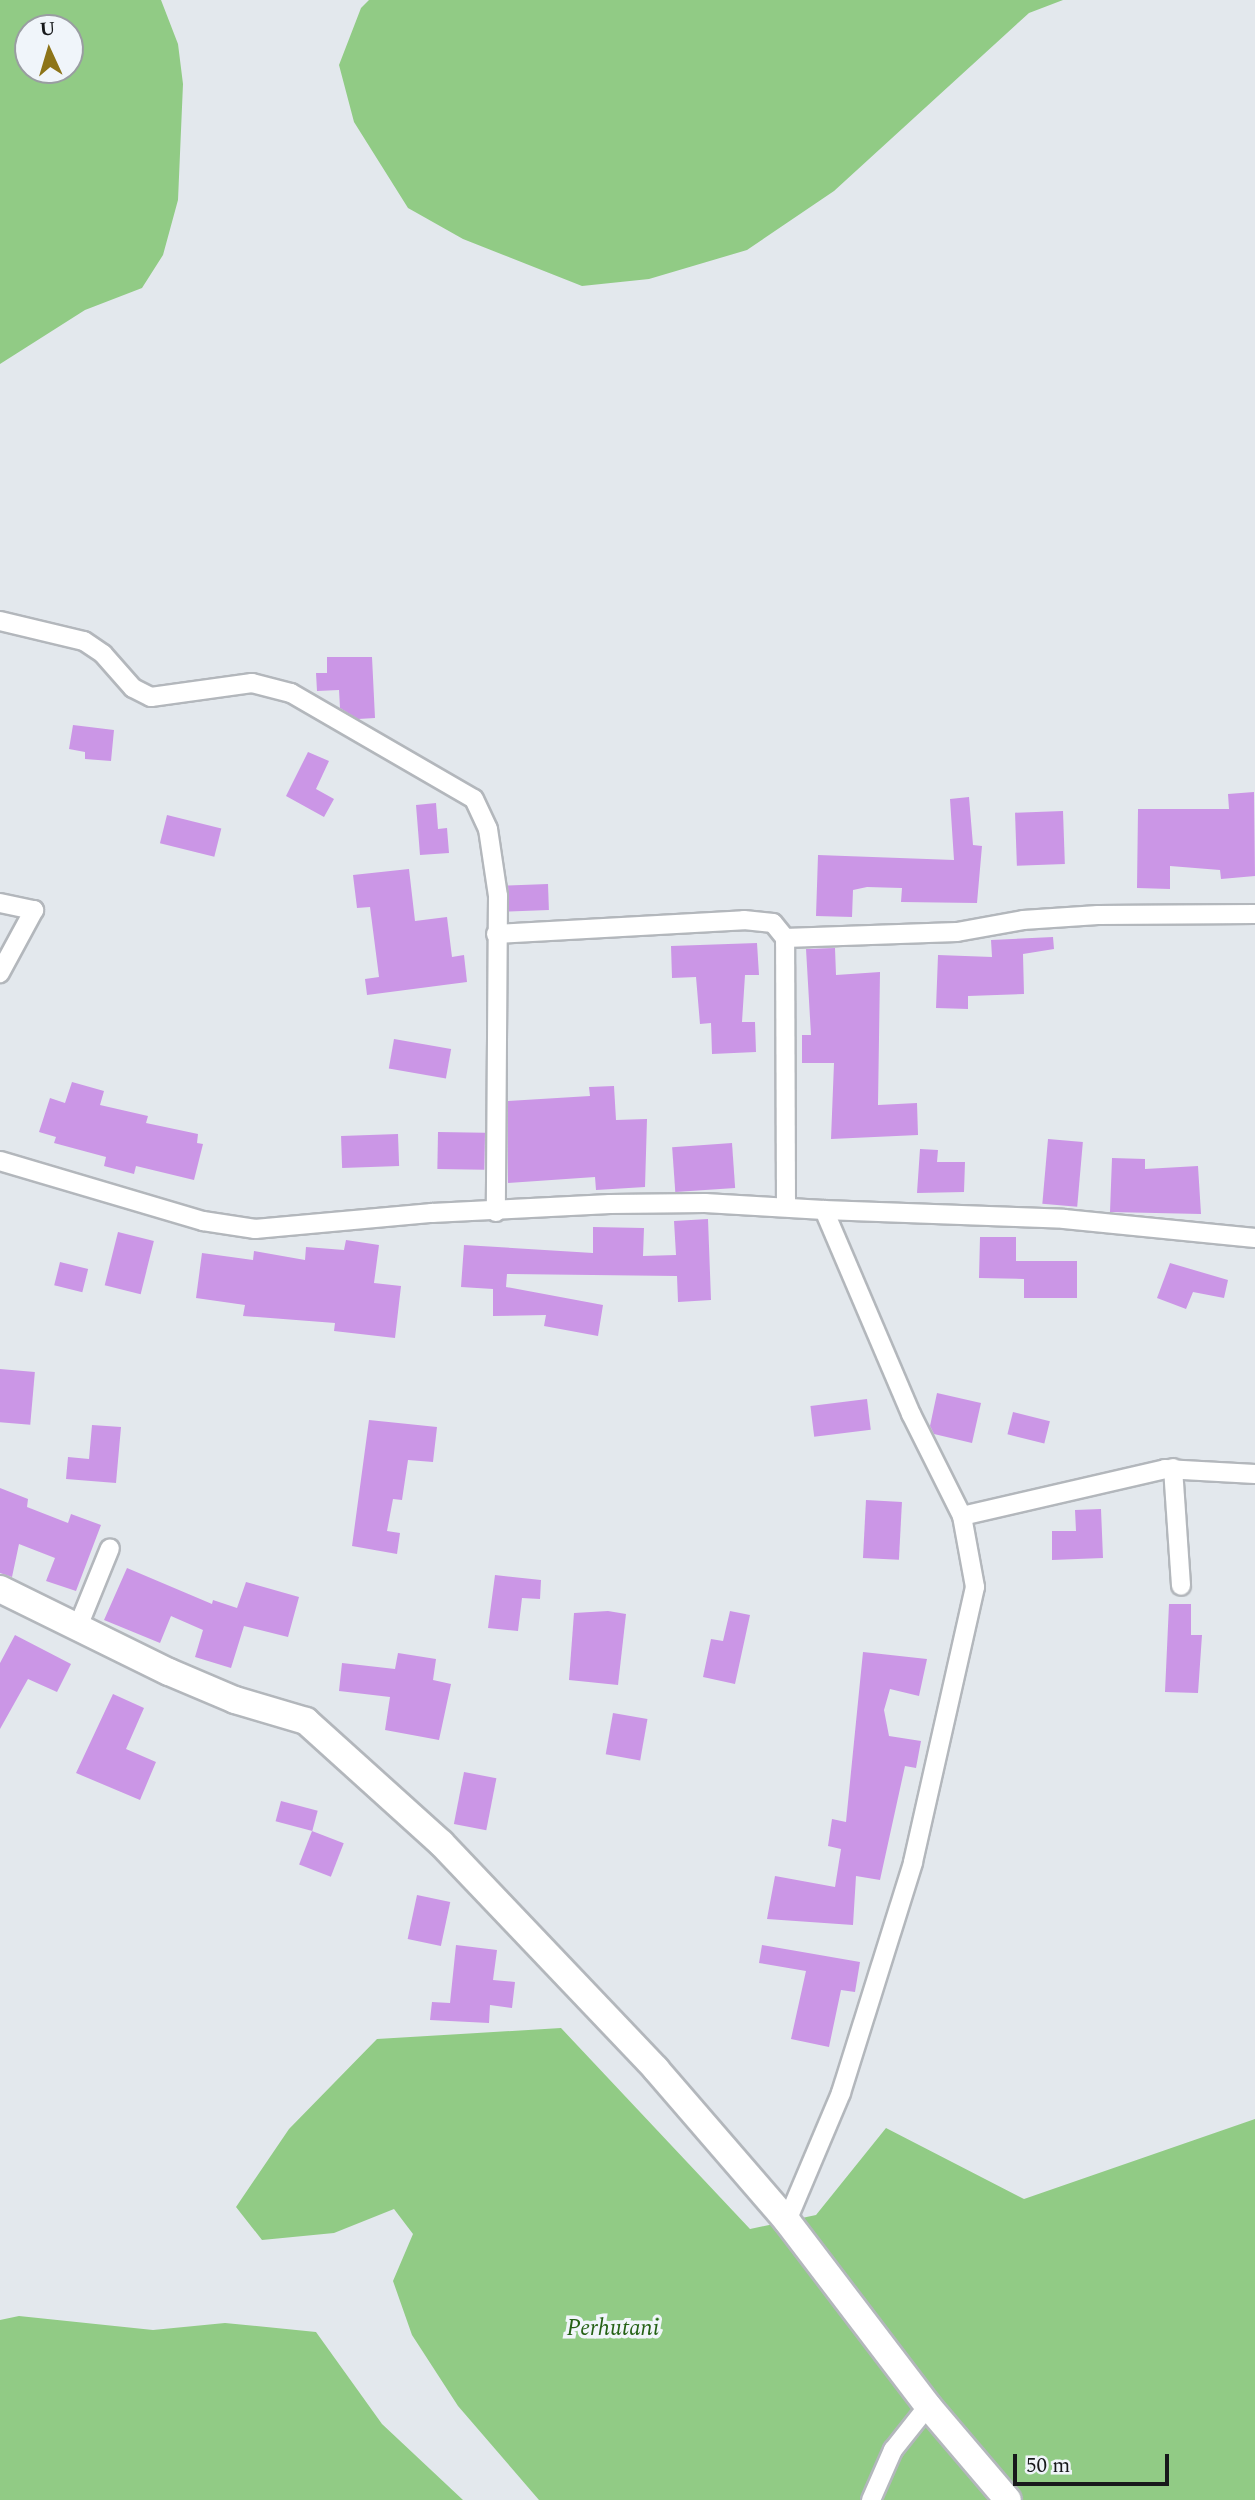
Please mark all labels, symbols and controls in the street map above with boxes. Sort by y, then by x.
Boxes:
north arrow [14,14,84,84]
text: U [39,15,57,45]
park label: Perhutani [567,2315,659,2343]
scale bar [1017,2440,1173,2484]
text: 50 m [1026,2450,1070,2482]

